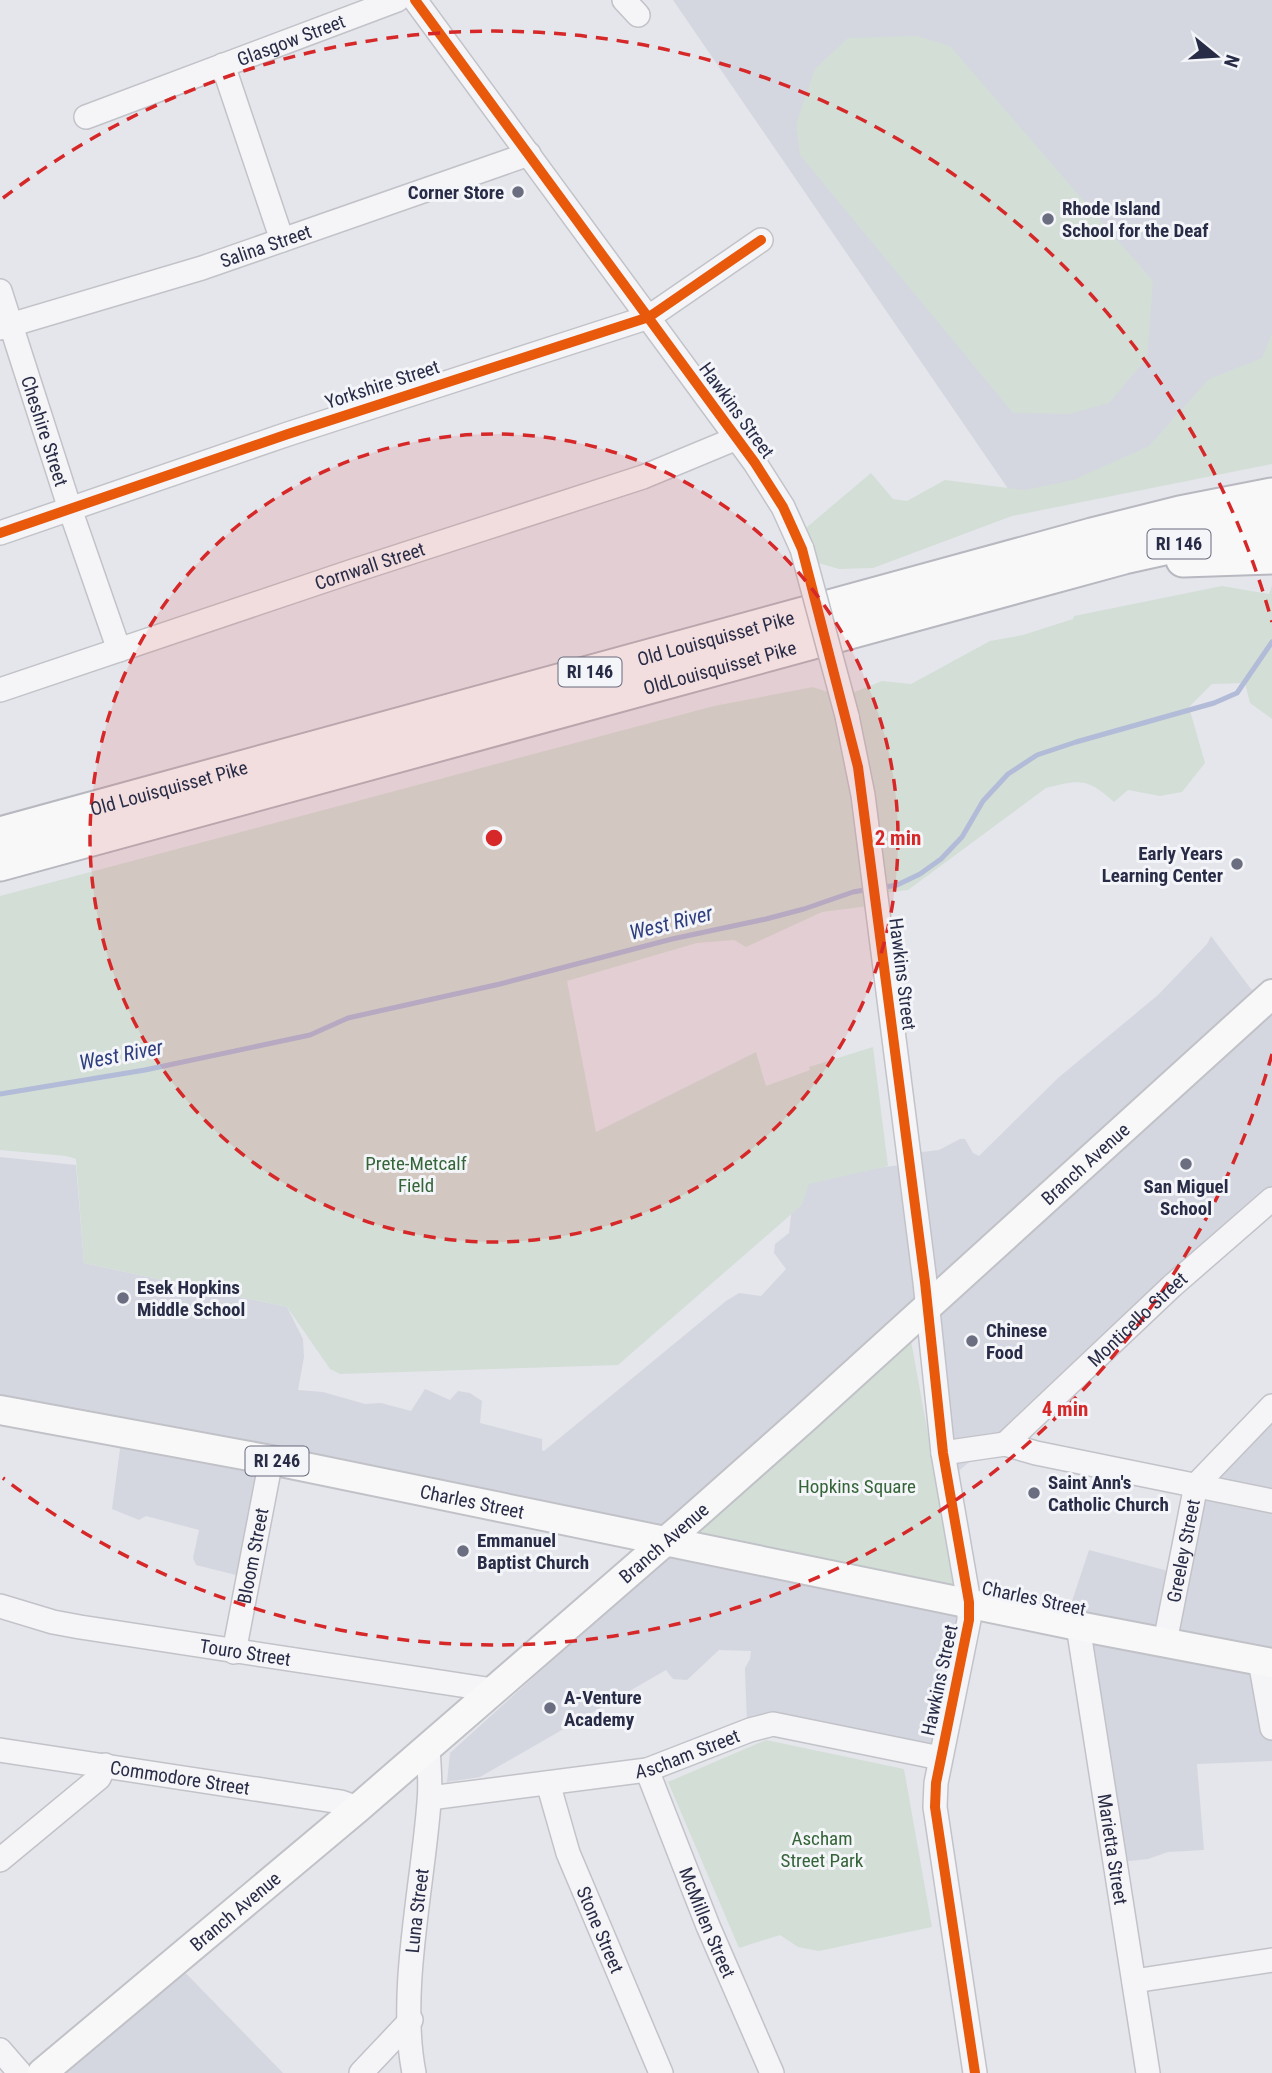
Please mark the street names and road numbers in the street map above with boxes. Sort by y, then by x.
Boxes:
street label: Glasgow Street [234,10,348,71]
street label: Salina Street [217,220,314,273]
street label: Yorkshire Street [322,355,442,414]
street label: Hawkins Street [694,358,779,463]
street label: Cheshire Street [16,373,73,489]
road number: RI 146 [1148,530,1210,558]
street label: Cornwall Street [312,538,428,595]
street label: Old Louisquisset Pike [635,606,797,671]
street label: OldLouisquisset Pike [641,636,799,700]
road number: RI 146 [558,658,622,686]
street label: Old Louisquisset Pike [88,756,250,821]
street label: Hawkins Street [884,917,921,1031]
street label: Branch Avenue [1037,1118,1134,1210]
street label: Monticello Street [1083,1267,1192,1372]
road number: RI 246 [246,1446,308,1476]
street label: Charles Street [418,1480,526,1524]
street label: Greeley Street [1162,1497,1205,1604]
street label: Branch Avenue [614,1498,713,1588]
street label: Bloom Street [233,1506,274,1606]
street label: Charles Street [980,1576,1088,1621]
street label: Hawkins Street [917,1622,962,1738]
street label: Touro Street [198,1634,292,1671]
street label: Ascham Street [634,1724,743,1783]
street label: Commodore Street [108,1756,251,1800]
street label: Marietta Street [1092,1792,1132,1906]
street label: McMillen Street [674,1864,740,1982]
street label: Branch Avenue [185,1867,285,1956]
street label: Luna Street [401,1867,434,1954]
street label: Stone Street [571,1883,628,1977]

